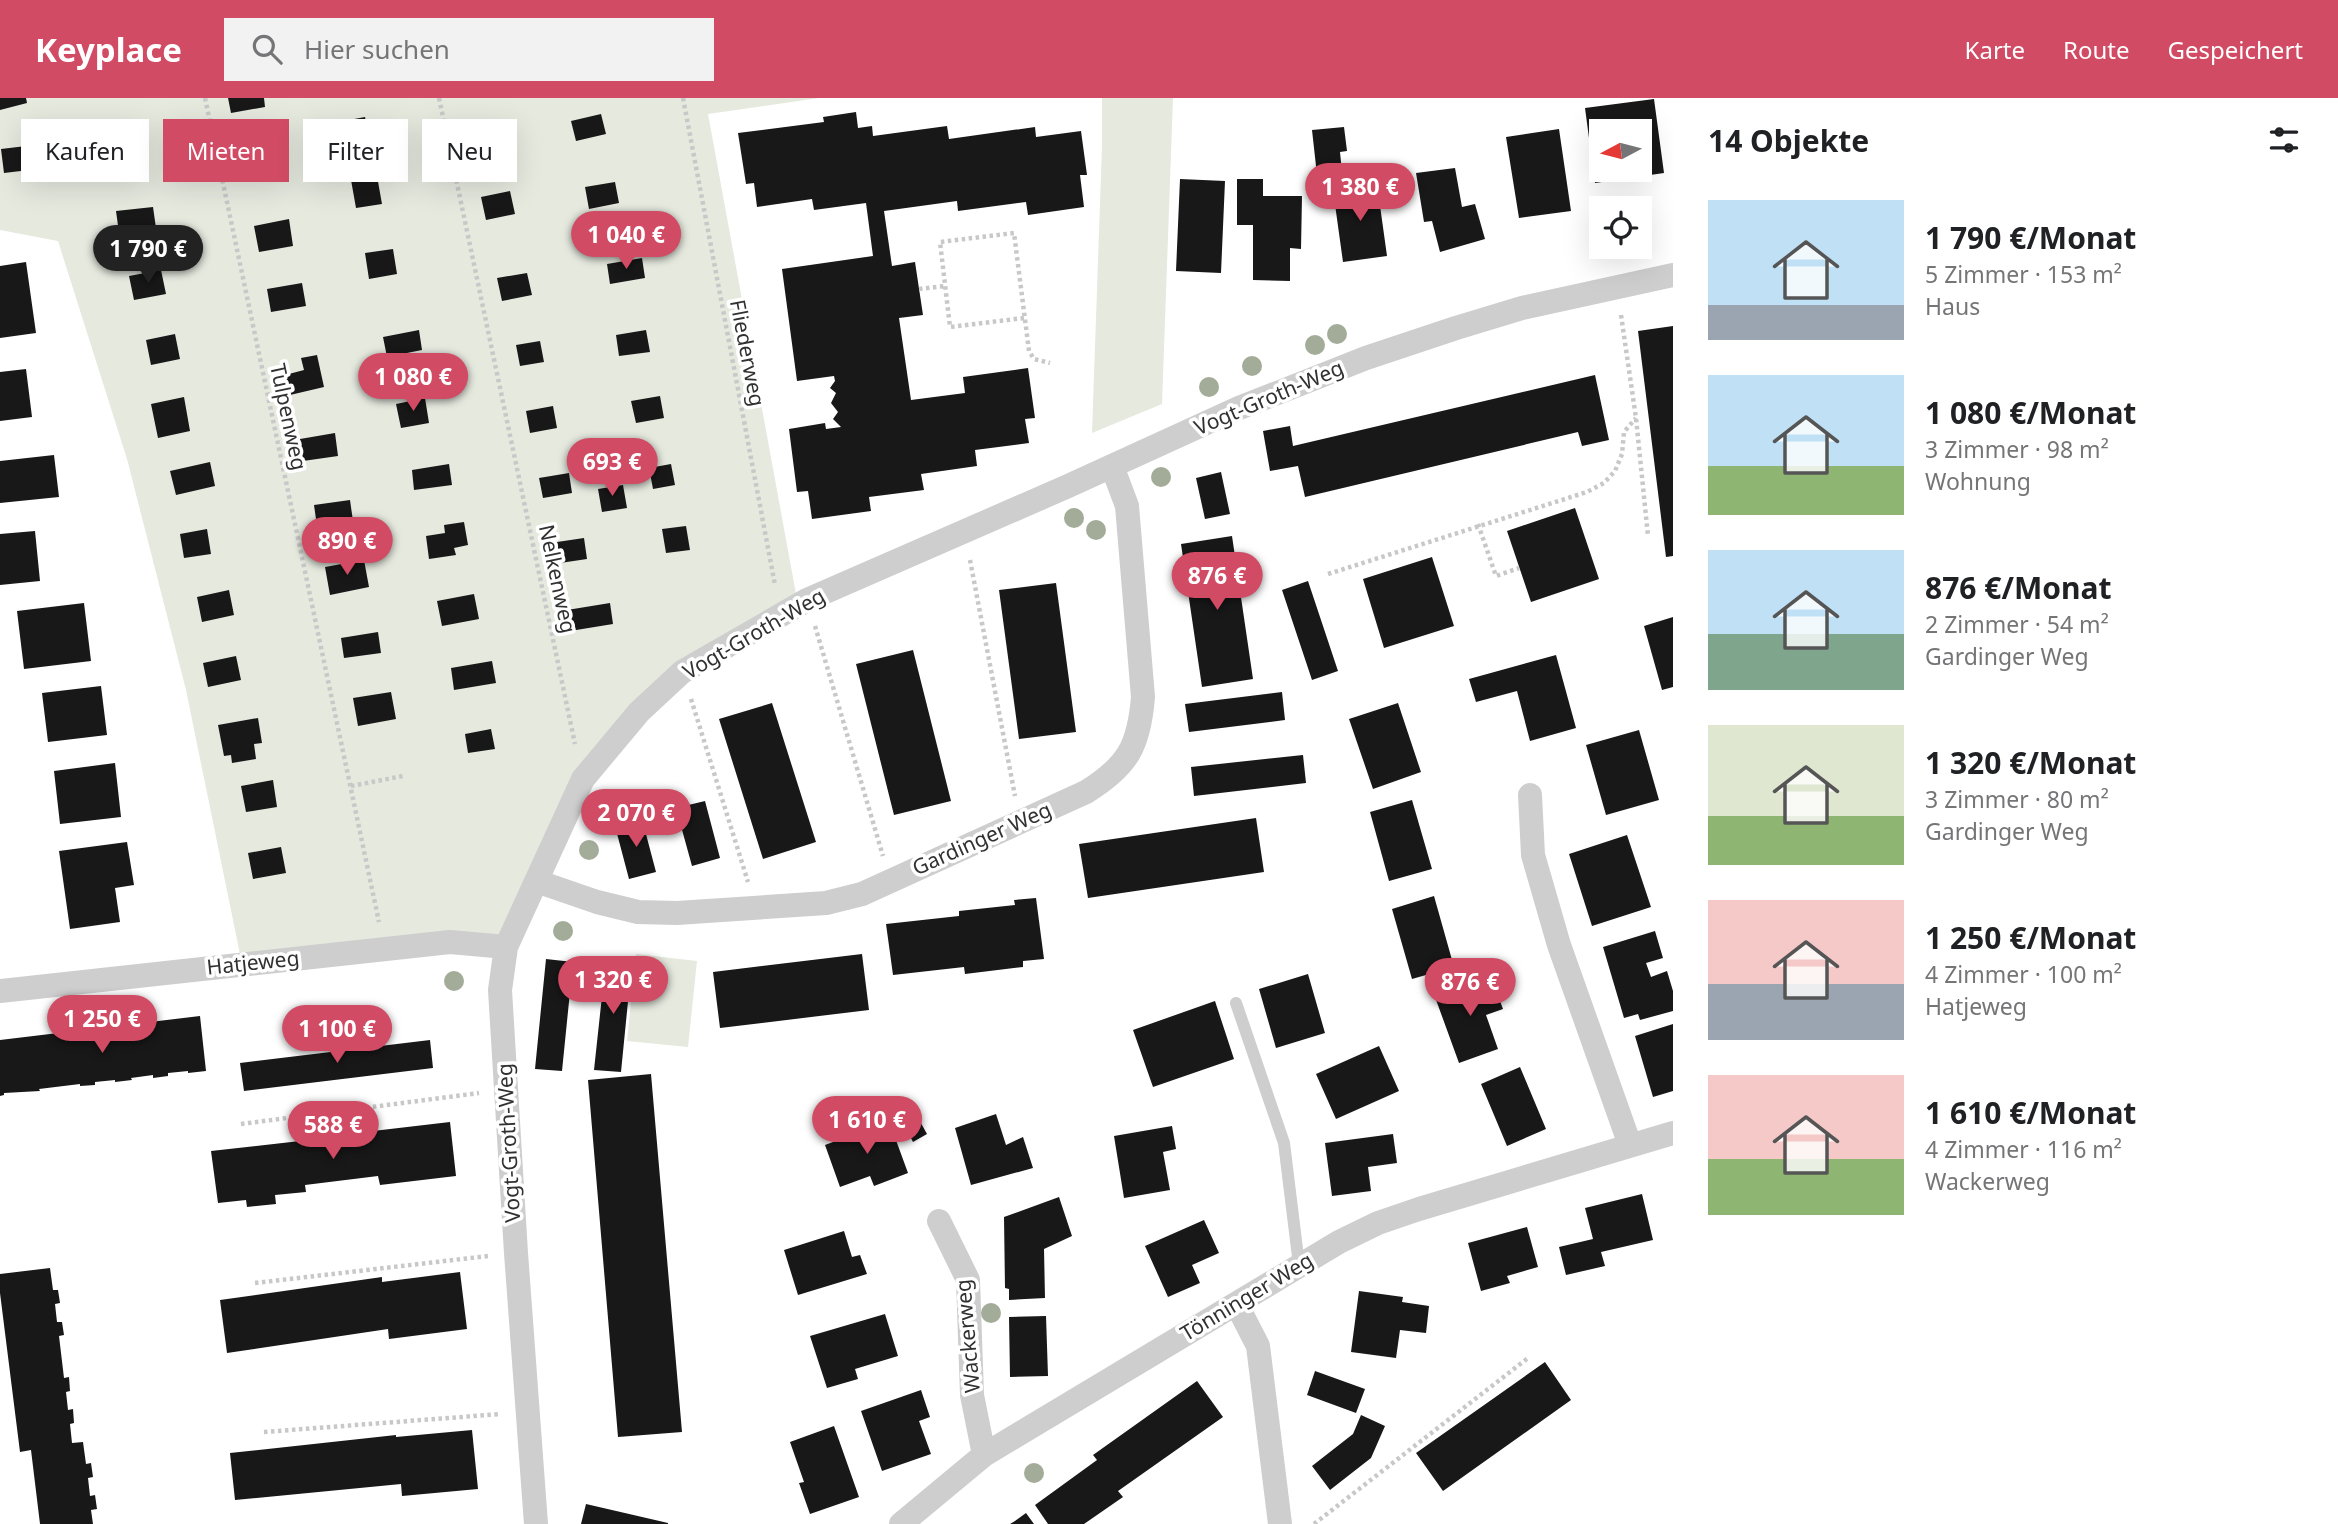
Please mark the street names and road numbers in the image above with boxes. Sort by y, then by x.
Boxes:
street label: Fliederweg [724,297,772,409]
street label: Vogt-Groth-Weg [1190,353,1348,441]
street label: Tulpenweg [264,361,314,473]
street label: Nelkenweg [533,522,583,636]
street label: Vogt-Groth-Weg [677,581,830,685]
street label: Gardinger Weg [908,795,1056,881]
street label: Hatjeweg [205,943,301,981]
street label: Vogt-Groth-Weg [490,1063,526,1223]
street label: Tönninger Weg [1175,1246,1318,1347]
street label: Wackerweg [948,1278,986,1394]

